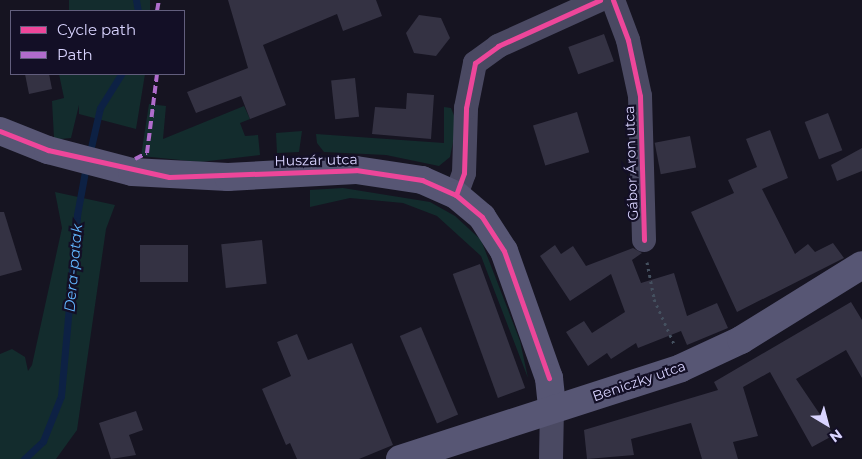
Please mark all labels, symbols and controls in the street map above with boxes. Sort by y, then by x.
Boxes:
legend [10,10,185,75]
text: Cycle path [57,20,136,39]
text: Path [57,45,93,64]
street label: Gábor Áron utca [621,105,641,221]
street label: Huszár utca [274,151,358,169]
water label: Dera-patak [60,223,86,313]
street label: Beniczky utca [590,357,688,405]
north arrow [802,399,852,449]
text: N [826,425,846,447]

